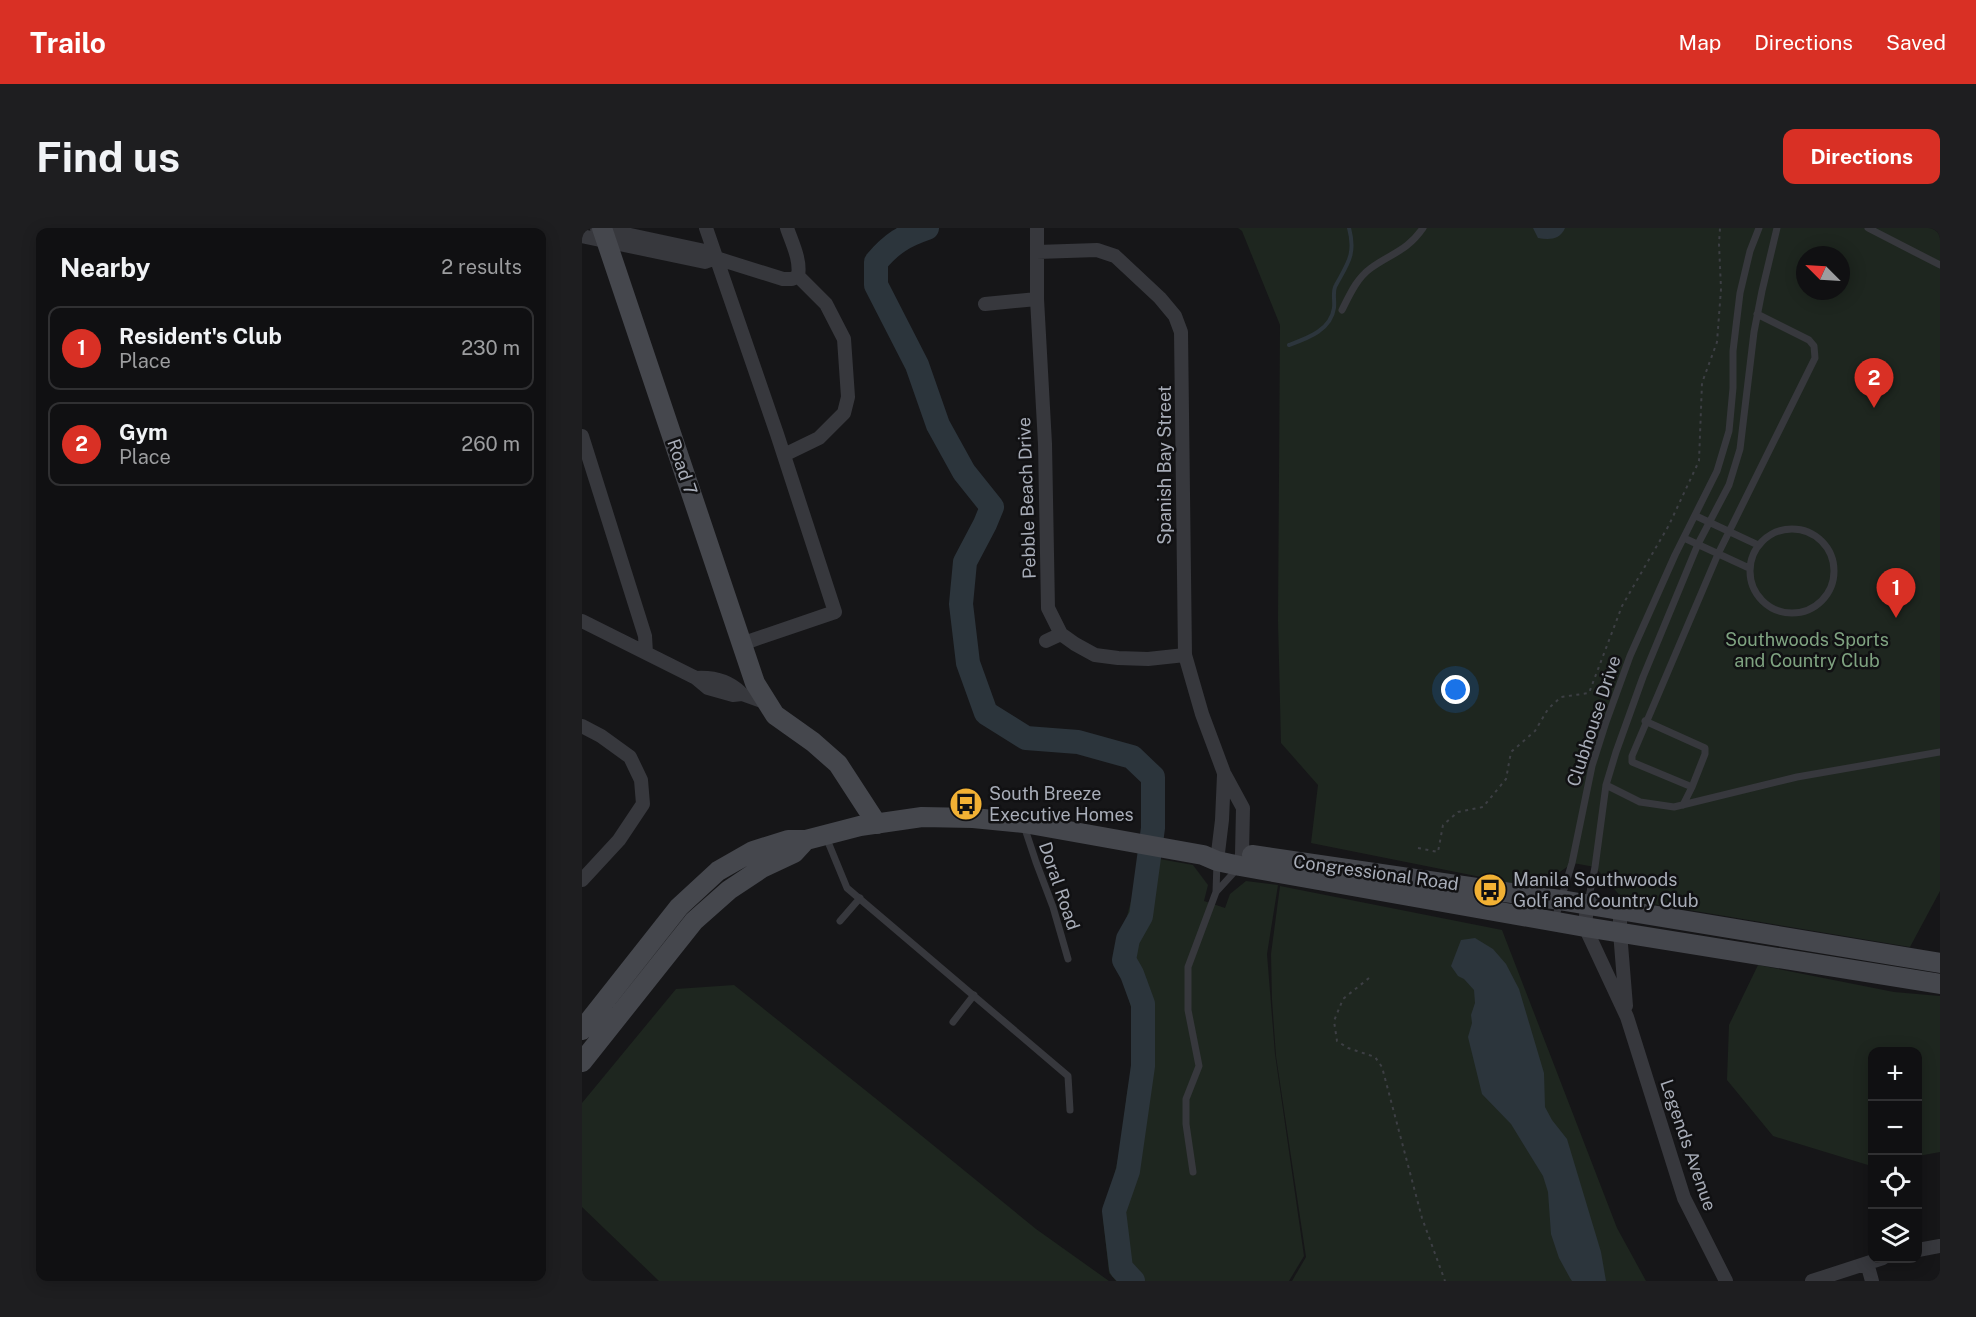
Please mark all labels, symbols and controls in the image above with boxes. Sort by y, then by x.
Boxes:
text: Trailo [30,26,106,59]
text: Map [1679,30,1721,55]
text: Directions [1754,30,1853,55]
text: Saved [1886,30,1946,55]
button: Directions [1783,129,1940,184]
text: Find us [36,132,180,181]
north arrow [1796,246,1850,300]
text: Nearby [60,252,150,283]
text: 2 results [441,255,522,279]
text: Resident's Club [119,323,282,349]
text: 1 [77,336,86,360]
text: 230 m [461,336,520,360]
text: Place [119,349,171,373]
pin: 2 [1854,358,1894,408]
street label: Spanish Bay Street [1154,385,1175,545]
street label: Pebble Beach Drive [1013,417,1040,579]
text: Gym [119,419,168,445]
text: 2 [75,432,88,456]
text: 260 m [461,432,520,456]
street label: Road 7 [663,436,702,498]
text: Place [119,445,171,469]
pin: 1 [1876,568,1916,618]
park label: Southwoods Sports and Country Club [1725,629,1889,671]
street label: Clubhouse Drive [1562,653,1625,789]
your location [1441,675,1470,704]
place label: South Breeze Executive Homes [989,783,1134,825]
bus stop icon: South Breeze Executive Homes [948,786,984,822]
street label: Doral Road [1035,839,1084,933]
street label: Congressional Road [1292,851,1460,895]
place label: Manila Southwoods Golf and Country Club [1513,869,1699,911]
bus stop icon: Manila Southwoods Golf and Country Club [1472,872,1508,908]
map controls [1868,1047,1922,1263]
button: + [1868,1047,1922,1101]
street label: Legends Avenue [1656,1076,1721,1213]
button: − [1868,1101,1922,1155]
button: locate [1868,1155,1922,1209]
button: layers [1868,1209,1922,1263]

